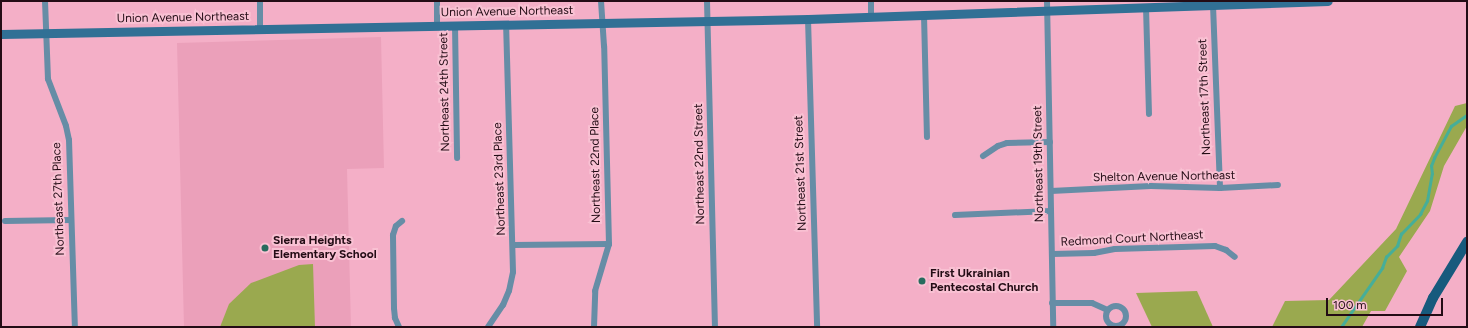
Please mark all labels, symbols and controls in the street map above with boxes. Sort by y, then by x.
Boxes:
street label: Union Avenue Northeast [441,4,573,20]
street label: Union Avenue Northeast [117,10,249,26]
street label: Northeast 24th Street [437,32,453,152]
street label: Northeast 17th Street [1196,39,1214,155]
street label: Northeast 22nd Street [692,103,708,225]
street label: Northeast 19th Street [1031,105,1047,223]
street label: Northeast 22nd Place [588,107,604,223]
street label: Northeast 21st Street [792,115,810,231]
street label: Northeast 23rd Place [491,122,509,236]
street label: Northeast 27th Place [50,142,68,256]
street label: Shelton Avenue Northeast [1093,169,1235,185]
street label: Redmond Court Northeast [1060,228,1204,250]
place label: Sierra Heights Elementary School [273,234,377,262]
marker: Sierra Heights Elementary School [260,243,270,253]
place label: First Ukrainian Pentecostal Church [930,267,1038,295]
marker: First Ukrainian Pentecostal Church [917,276,927,286]
scale bar [1328,290,1445,316]
text: 100 m [1333,298,1367,312]

